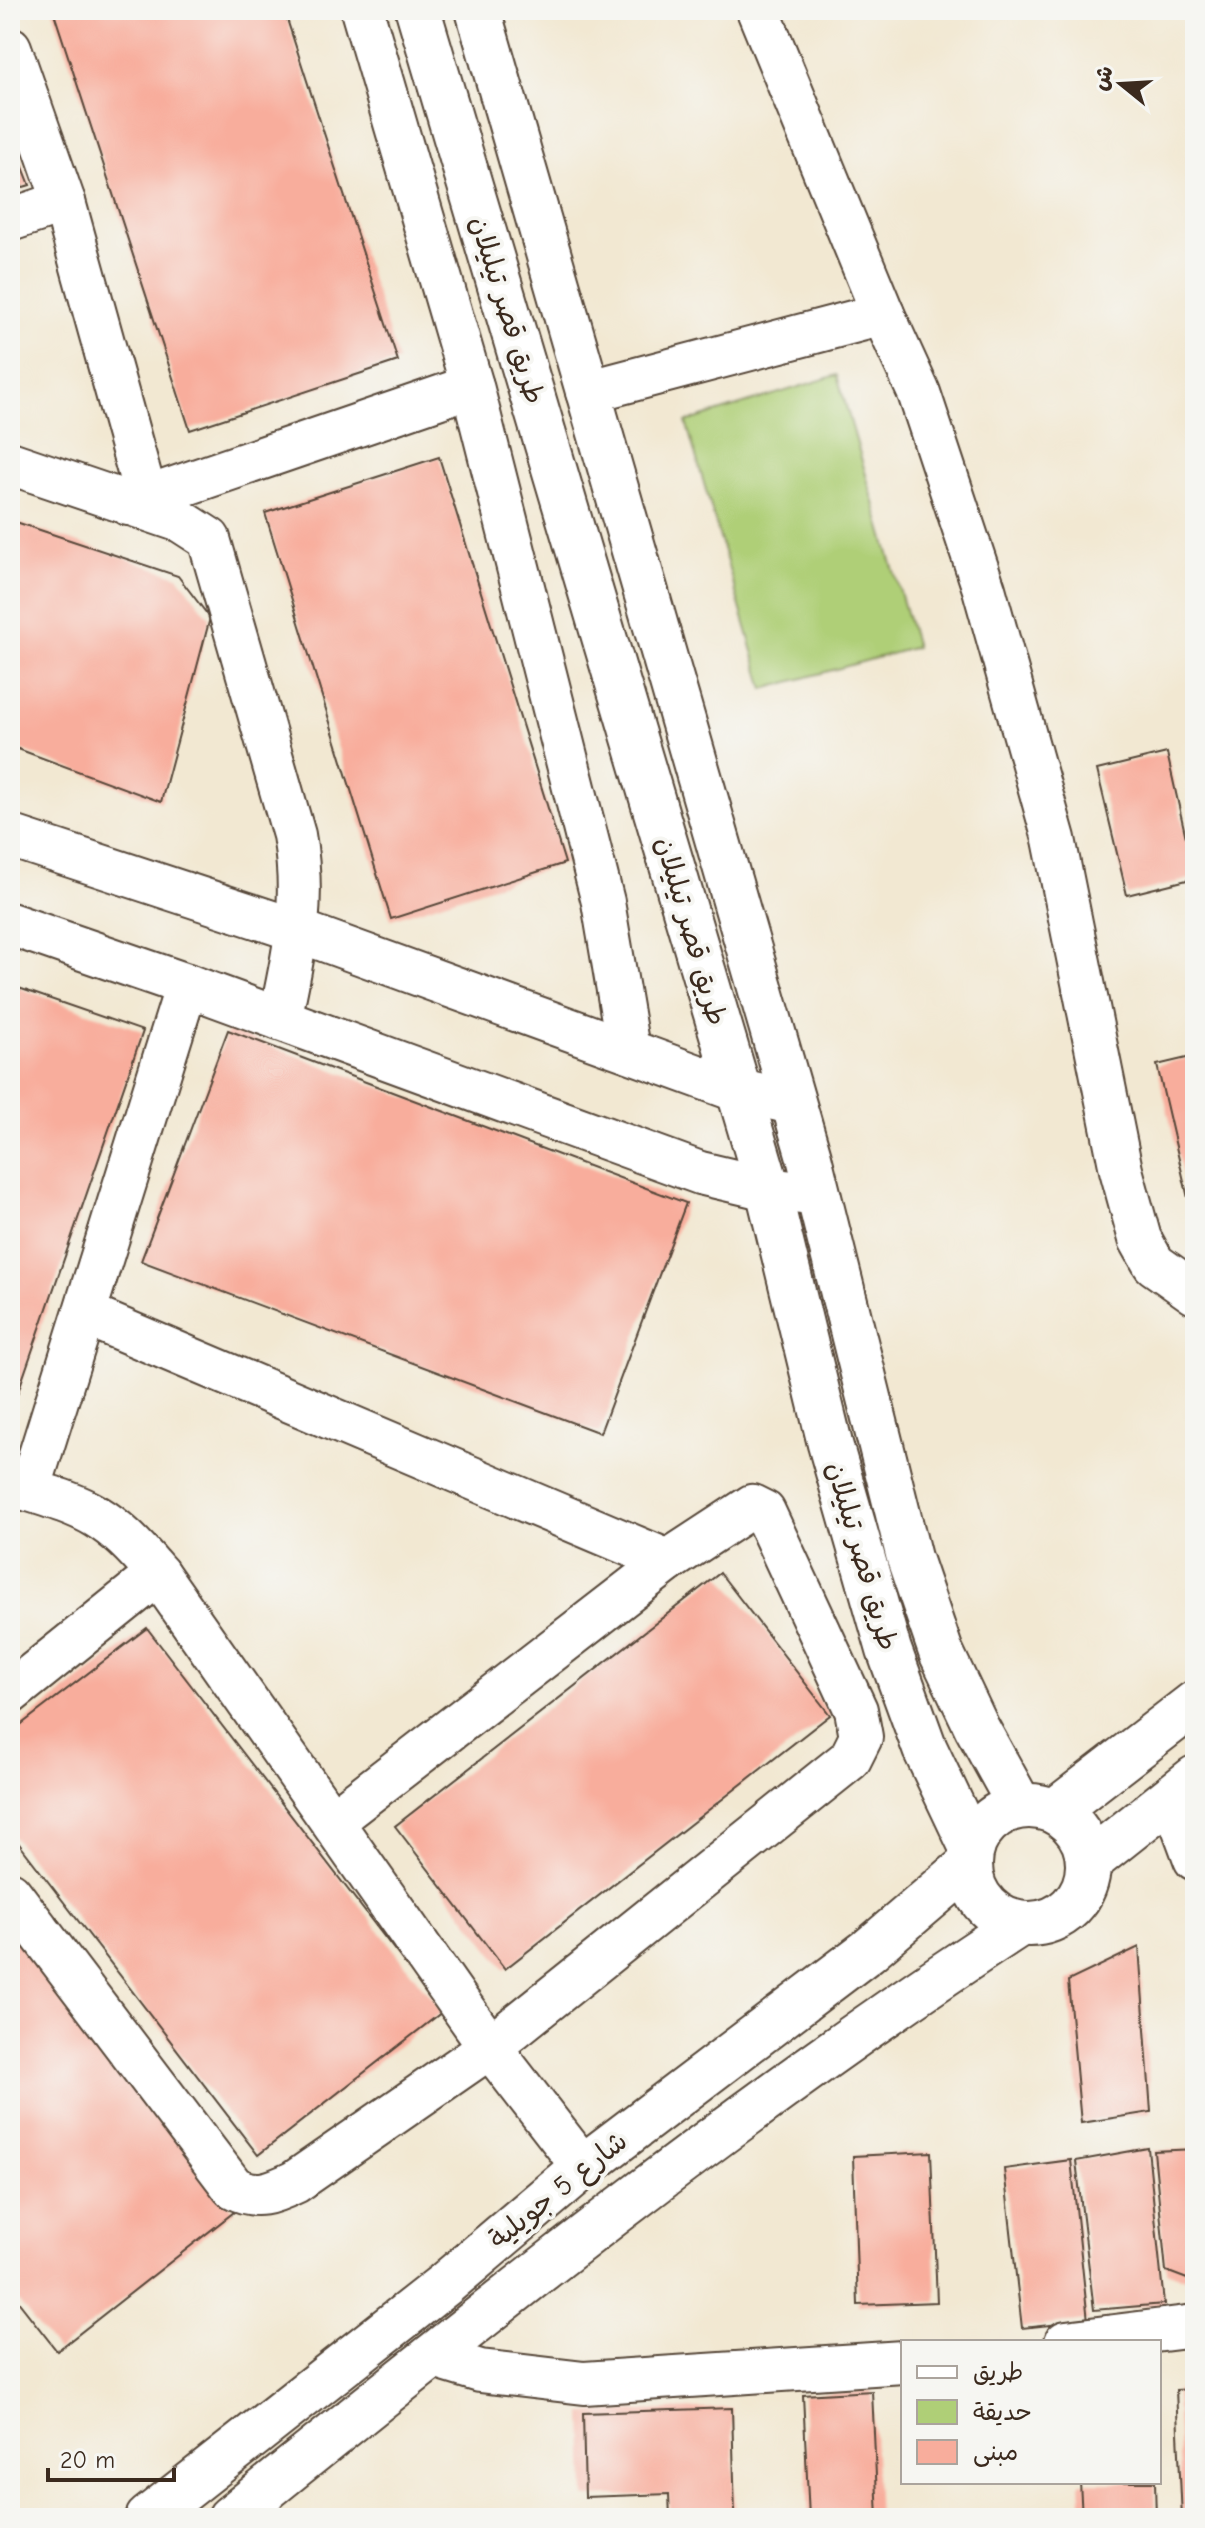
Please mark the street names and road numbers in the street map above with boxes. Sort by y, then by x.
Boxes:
street label: طريق قصر تيليلان [463,212,551,408]
street label: طريق قصر تيليلان [649,833,733,1029]
street label: طريق قصر تيليلان [820,1458,904,1654]
street label: شارع 5 جويلية [482,2125,635,2258]

